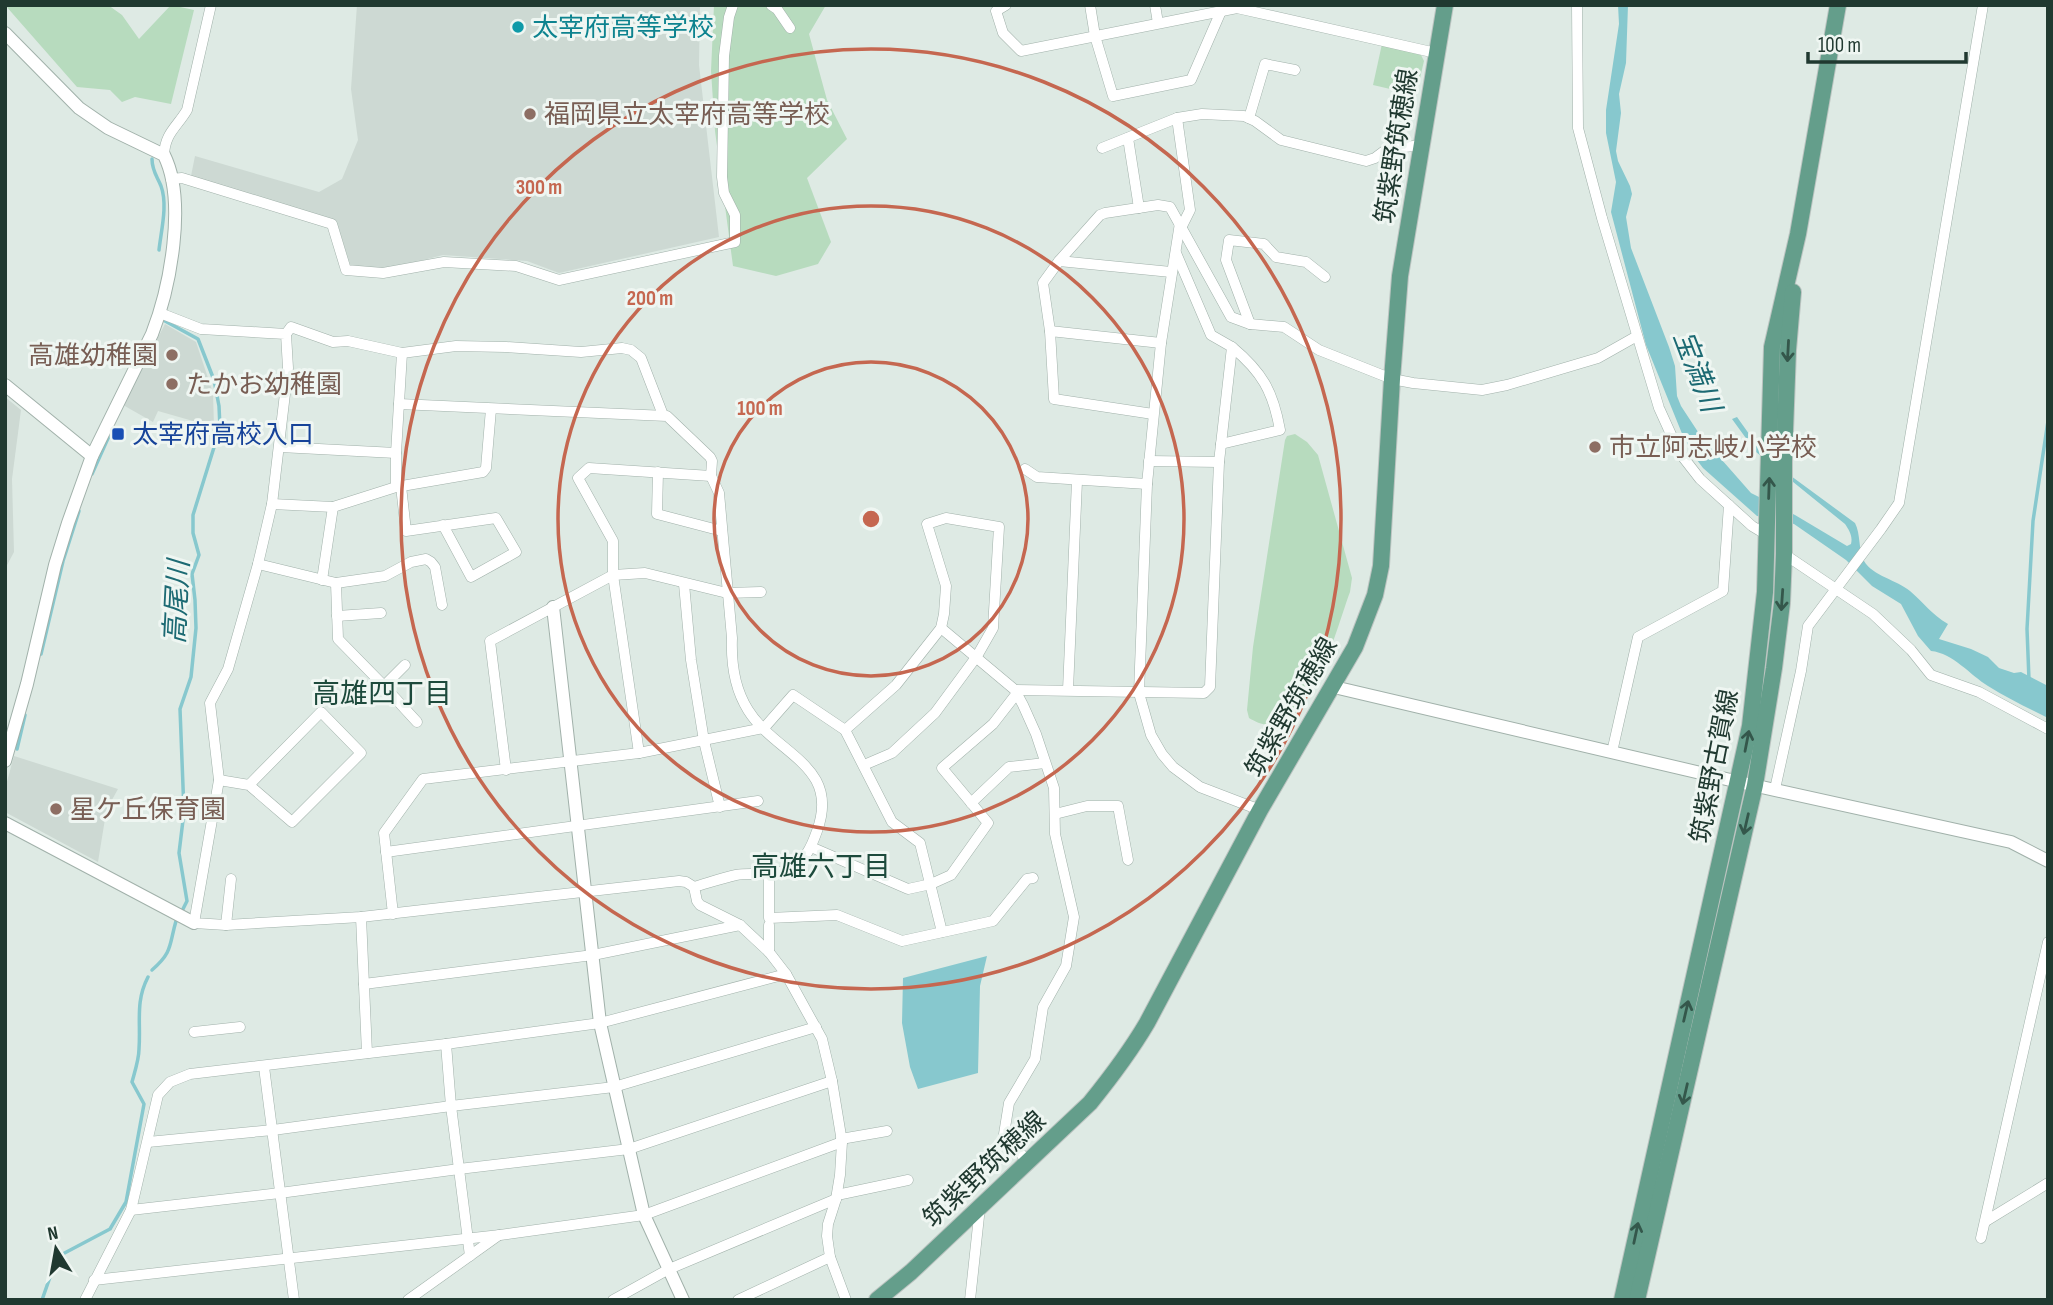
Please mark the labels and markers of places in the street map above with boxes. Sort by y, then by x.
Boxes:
place label: 太宰府高等学校 [532,13,714,44]
marker: 太宰府高等学校 [510,19,526,35]
place label: 福岡県立太宰府高等学校 [544,100,830,131]
marker: 福岡県立太宰府高等学校 [522,106,538,122]
place label: 高雄幼稚園 [28,341,158,372]
marker: 高雄幼稚園 [164,347,180,363]
place label: たかお幼稚園 [186,370,342,401]
marker: たかお幼稚園 [164,376,180,392]
place label: 太宰府高校入口 [132,420,314,451]
marker: 太宰府高校入口 [110,426,126,442]
place label: 市立阿志岐小学校 [1609,433,1817,464]
marker: 市立阿志岐小学校 [1587,439,1603,455]
centre of rings [859,507,883,531]
place label: 星ケ丘保育園 [70,795,226,826]
marker: 星ケ丘保育園 [48,801,64,817]

